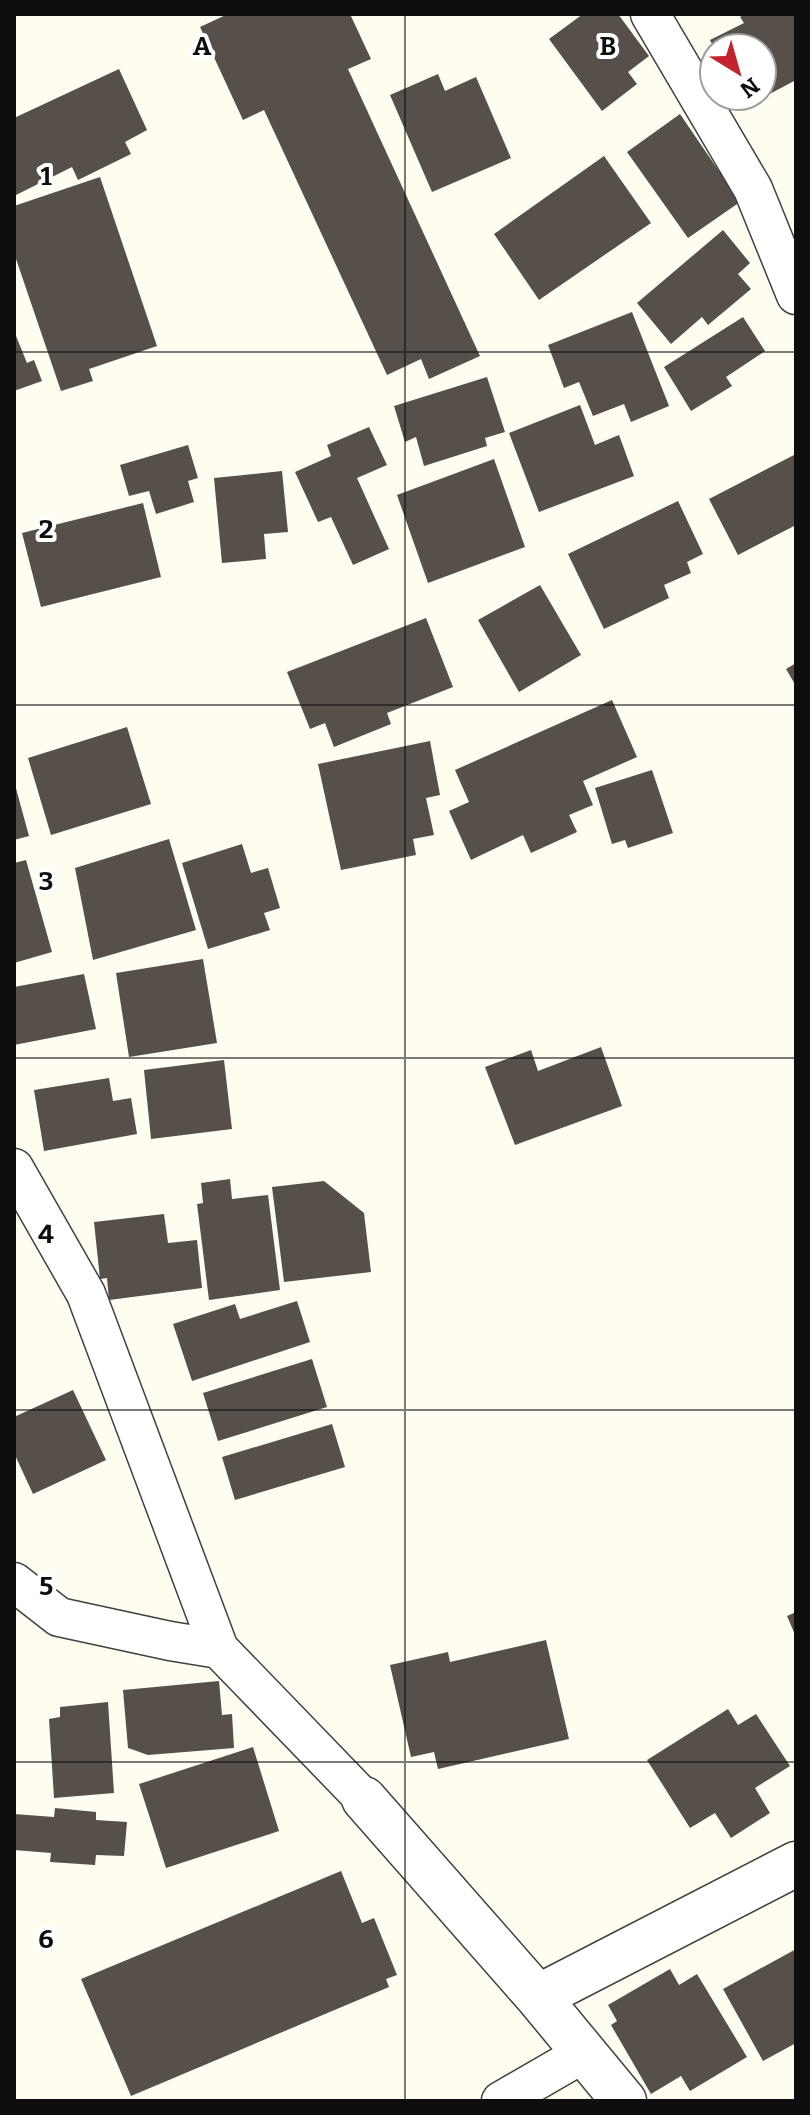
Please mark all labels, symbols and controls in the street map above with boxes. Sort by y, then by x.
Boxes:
text: A [193,31,212,62]
text: B [600,31,616,62]
north arrow [698,32,778,112]
text: N [735,72,765,103]
text: 1 [40,161,52,192]
text: 2 [39,514,53,545]
text: 3 [39,866,53,897]
text: 4 [38,1219,54,1250]
text: 5 [39,1571,53,1602]
text: 6 [38,1924,54,1955]

